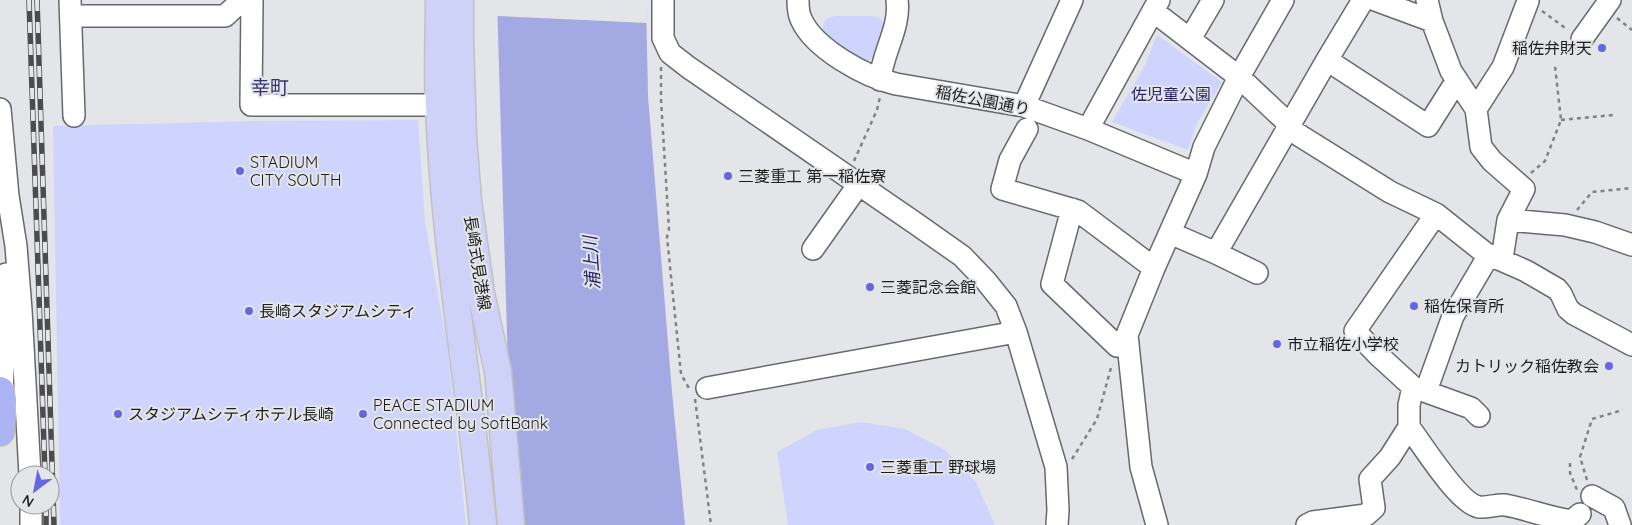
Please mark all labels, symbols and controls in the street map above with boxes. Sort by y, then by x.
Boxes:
place label: 稲佐弁財天 [1512,38,1592,58]
marker: 稲佐弁財天 [1596,42,1608,54]
district label: 幸町 [251,75,289,99]
street label: 稲佐公園通り [934,81,1032,119]
park label: 佐児童公園 [1131,84,1211,104]
place label: STADIUM CITY SOUTH [250,152,341,190]
marker: STADIUM CITY SOUTH [234,165,246,177]
place label: 三菱重工 第一稲佐寮 [738,166,886,186]
marker: 三菱重工 第一稲佐寮 [722,170,734,182]
street label: 長崎式見港線 [461,214,495,312]
water label: 浦上川 [578,233,605,291]
place label: 三菱記念会館 [880,277,976,297]
marker: 三菱記念会館 [864,281,876,293]
place label: 稲佐保育所 [1424,296,1504,316]
marker: 稲佐保育所 [1408,300,1420,312]
place label: 長崎スタジアムシティ [259,301,417,321]
marker: 長崎スタジアムシティ [243,305,255,317]
place label: 市立稲佐小学校 [1287,334,1399,354]
marker: 市立稲佐小学校 [1271,338,1283,350]
place label: カトリック稲佐教会 [1455,356,1599,376]
marker: カトリック稲佐教会 [1603,360,1615,372]
place label: PEACE STADIUM Connected by SoftBank [373,395,548,433]
place label: スタジアムシティホテル長崎 [128,404,334,424]
marker: スタジアムシティホテル長崎 [112,408,124,420]
marker: PEACE STADIUM Connected by SoftBank [357,408,369,420]
place label: 三菱重工 野球場 [880,457,996,477]
marker: 三菱重工 野球場 [864,461,876,473]
north arrow [10,465,60,515]
text: N [19,491,37,511]

